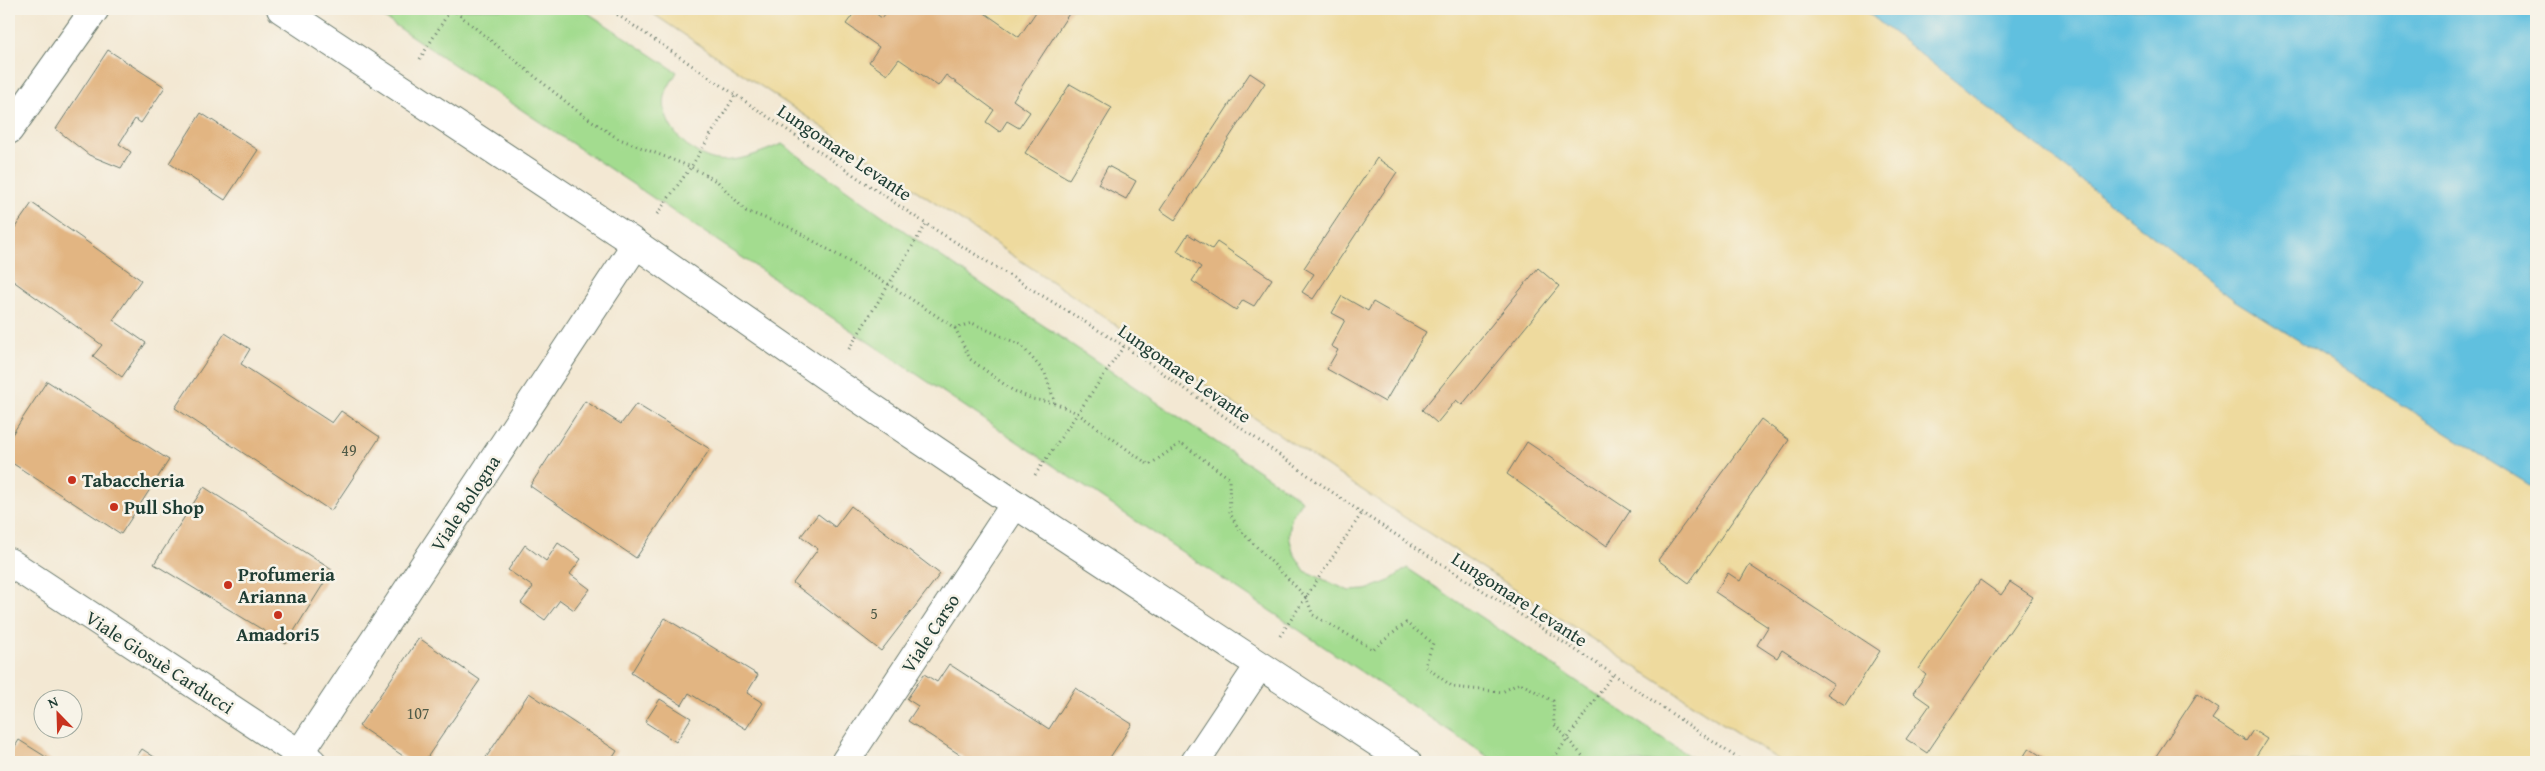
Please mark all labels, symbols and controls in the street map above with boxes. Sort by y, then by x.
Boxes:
street label: Lungomare Levante [772,96,918,208]
street label: Lungomare Levante [1113,316,1257,430]
house number: 49 [341,438,357,462]
street label: Viale Bologna [423,449,507,557]
place label: Tabaccheria [82,466,185,494]
marker: Tabaccheria [66,474,78,486]
place label: Pull Shop [124,493,204,521]
marker: Pull Shop [108,501,120,513]
street label: Lungomare Levante [1447,544,1594,654]
place label: Profumeria Arianna [238,560,335,610]
marker: Profumeria Arianna [222,579,234,591]
street label: Viale Carso [894,588,966,678]
house number: 5 [870,601,878,625]
street label: Viale Giosuè Carducci [80,603,240,721]
marker: Amadori5 [272,609,284,621]
place label: Amadori5 [236,620,320,648]
north arrow [32,688,82,738]
text: N [45,691,62,713]
house number: 107 [406,701,430,725]

